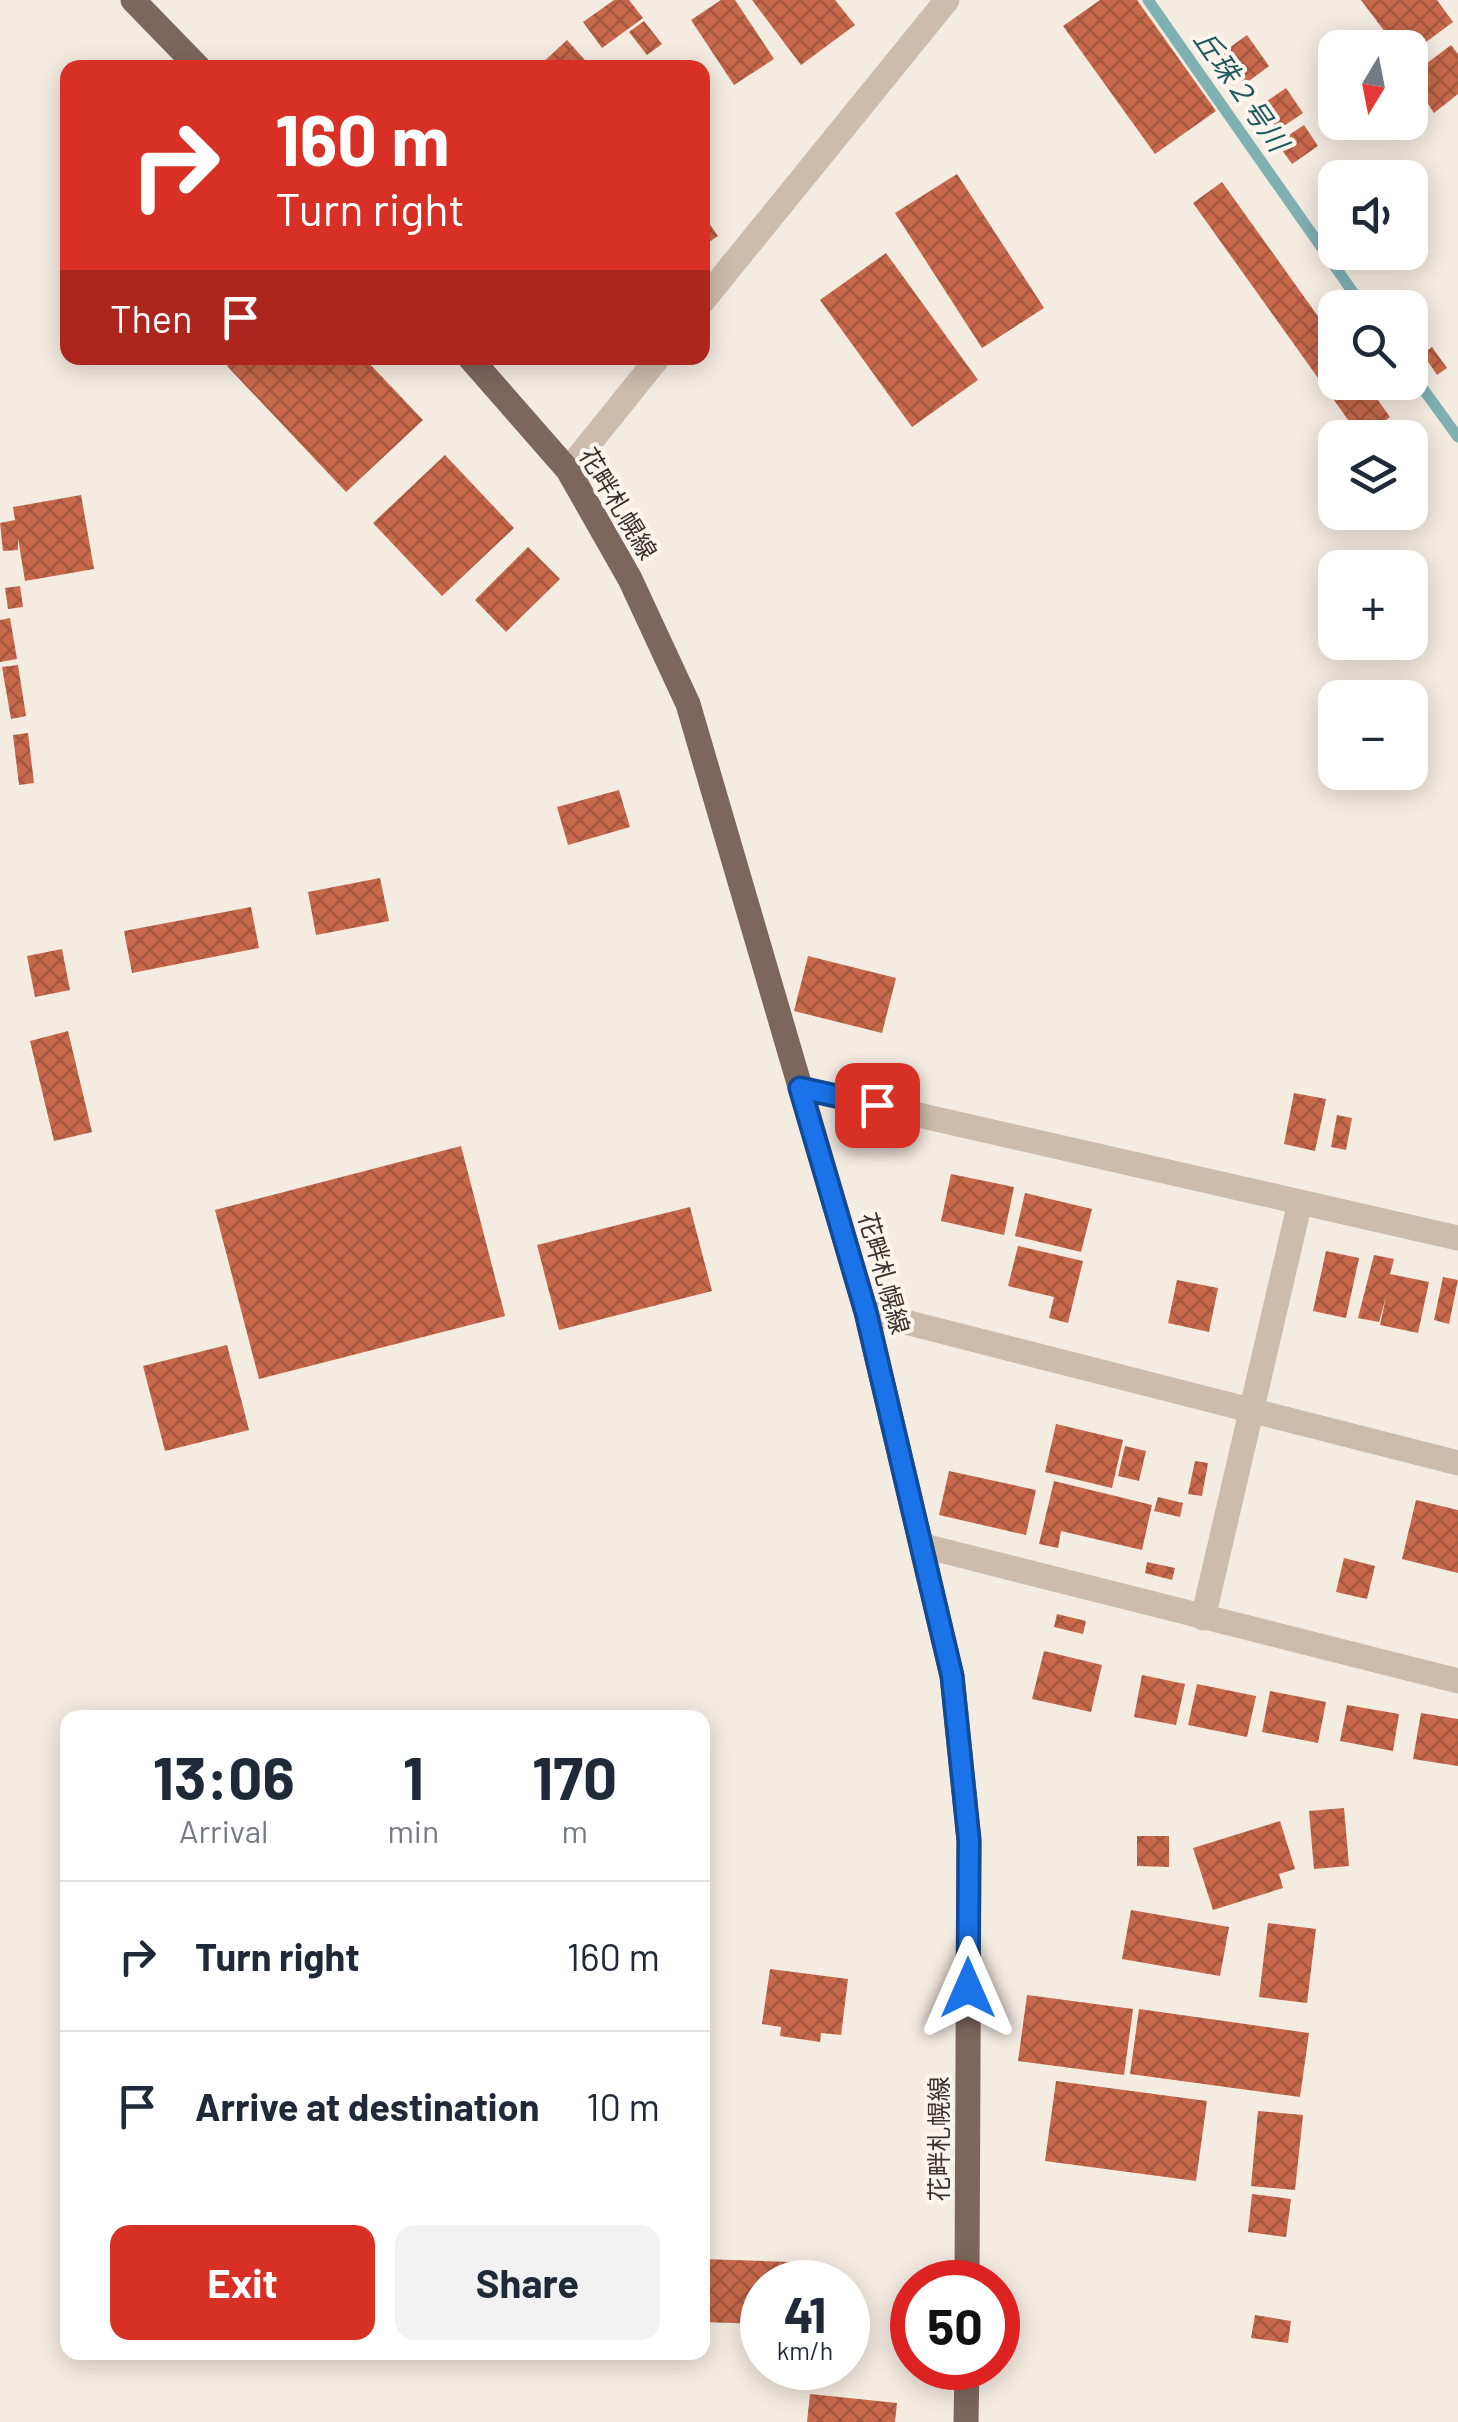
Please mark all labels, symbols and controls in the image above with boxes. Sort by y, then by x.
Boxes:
water label: 丘珠２号川 [1188,23,1298,160]
north arrow [1318,30,1428,140]
map controls [1318,30,1428,790]
text: 160 m [275,96,450,180]
icon: right [110,100,240,230]
button: sound [1318,160,1428,270]
text: Turn right [275,181,465,235]
icon: arrive [213,290,268,345]
button: search [1318,290,1428,400]
text: Then [110,295,193,341]
button: layers [1318,420,1428,530]
street label: 花畔札幌線 [574,442,664,564]
button: + [1318,550,1428,660]
button: − [1318,680,1428,790]
pin [835,1063,920,1148]
icon: arrive [850,1078,905,1133]
street label: 花畔札幌線 [853,1209,917,1337]
text: 13:06 [153,1740,295,1812]
text: 1 [403,1740,424,1812]
text: 170 [532,1740,617,1812]
text: Arrival [179,1811,268,1849]
text: min [387,1811,439,1849]
text: m [561,1811,588,1849]
icon: right [110,1929,165,1984]
text: Turn right [195,1933,360,1979]
text: 160 m [567,1933,660,1979]
position arrow [916,1936,1020,2040]
street label: 花畔札幌線 [923,2076,953,2202]
icon: arrive [110,2079,165,2134]
text: Arrive at destination [195,2083,540,2129]
text: 10 m [586,2083,660,2129]
button: Exit [110,2225,375,2340]
button: Share [395,2225,660,2340]
speed limit sign: 50 [890,2260,1020,2390]
text: 41 [783,2283,827,2343]
text: km/h [777,2335,833,2365]

